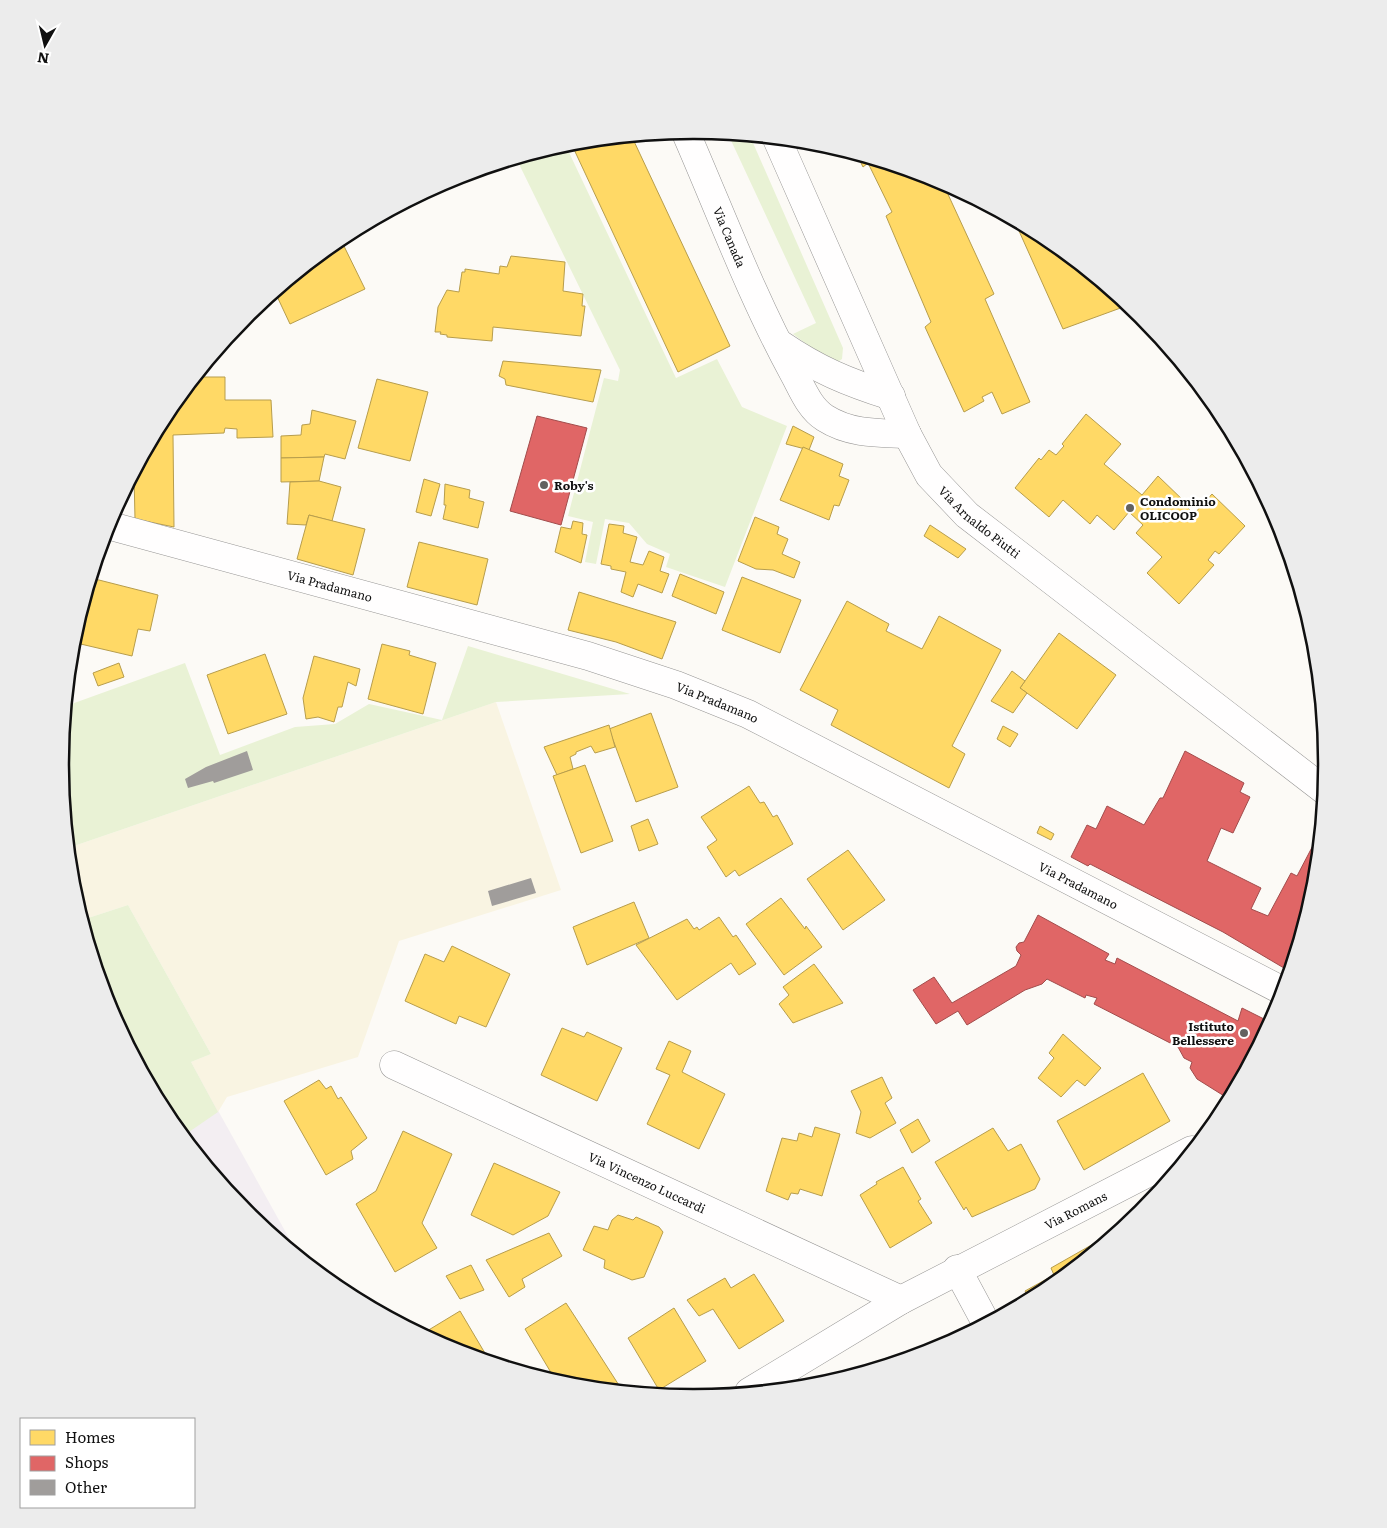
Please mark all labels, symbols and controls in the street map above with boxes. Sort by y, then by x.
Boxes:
north arrow [20,20,70,70]
text: N [36,48,50,70]
street label: Via Canada [709,204,751,271]
place label: Roby's [554,476,594,494]
marker: Roby's [538,479,550,491]
street label: Via Arnaldo Piutti [935,482,1024,562]
place label: Condominio OLICOOP [1140,492,1216,524]
marker: Condominio OLICOOP [1124,502,1136,514]
street label: Via Pradamano [285,566,374,606]
street label: Via Pradamano [674,677,762,727]
street label: Via Pradamano [1036,857,1122,913]
place label: Istituto Bellessere [1172,1017,1235,1049]
marker: Istituto Bellessere [1238,1027,1250,1039]
street label: Via Vincenzo Luccardi [585,1147,709,1217]
street label: Via Romans [1041,1186,1110,1234]
legend [20,1418,195,1508]
text: Homes [65,1425,115,1448]
text: Shops [65,1450,108,1473]
text: Other [65,1475,107,1498]

